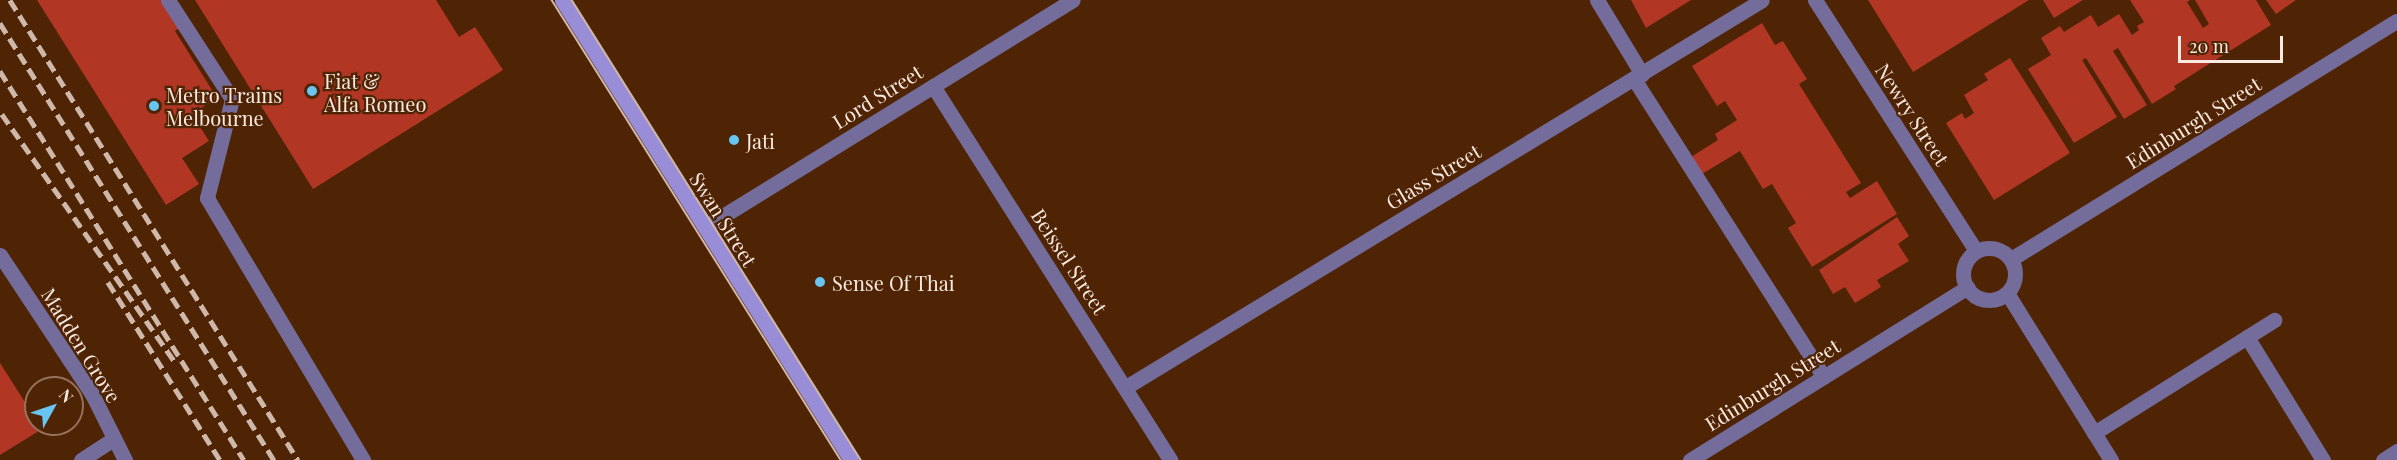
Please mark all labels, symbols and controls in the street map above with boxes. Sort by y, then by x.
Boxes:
scale bar [2181,24,2286,62]
text: 20 m [2189,34,2229,58]
street label: Newry Street [1871,58,1955,170]
street label: Lord Street [828,59,926,133]
place label: Fiat & Alfa Romeo [324,68,427,115]
street label: Edinburgh Street [2121,71,2265,173]
place label: Metro Trains Melbourne [166,83,283,130]
marker: Fiat & Alfa Romeo [305,84,319,98]
marker: Metro Trains Melbourne [147,99,161,113]
place label: Jati [746,128,775,152]
marker: Jati [727,133,741,147]
street label: Glass Street [1381,138,1485,214]
street label: Swan Street [686,167,762,271]
street label: Beissel Street [1027,204,1113,318]
place label: Sense Of Thai [832,270,955,294]
marker: Sense Of Thai [813,275,827,289]
street label: Madden Grove [37,283,127,407]
street label: Edinburgh Street [1700,333,1844,435]
north arrow [24,376,84,436]
text: N [55,384,78,407]

